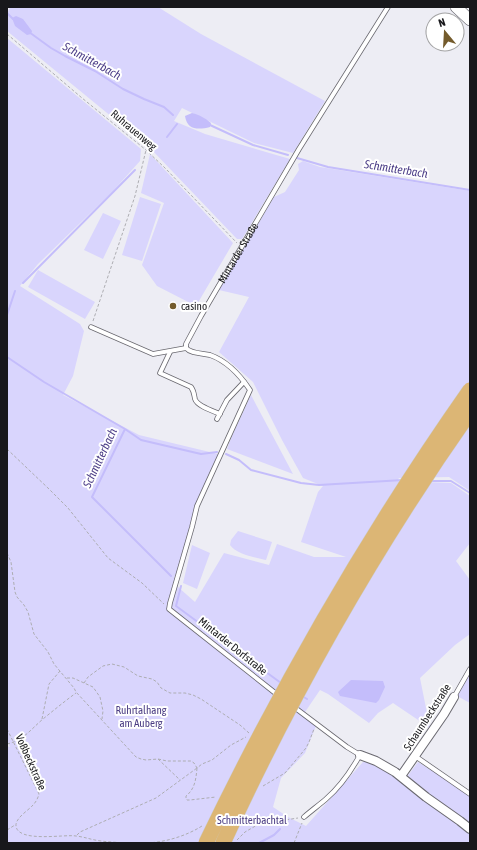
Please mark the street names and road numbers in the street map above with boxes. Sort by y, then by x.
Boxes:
street label: Ruhrauenweg [109,107,160,153]
street label: Mintarder Straße [216,221,260,285]
street label: Mintarder Dorfstraße [196,615,270,677]
street label: Schaumbeckstraße [401,682,453,752]
street label: Voßbeckstraße [13,732,49,792]

